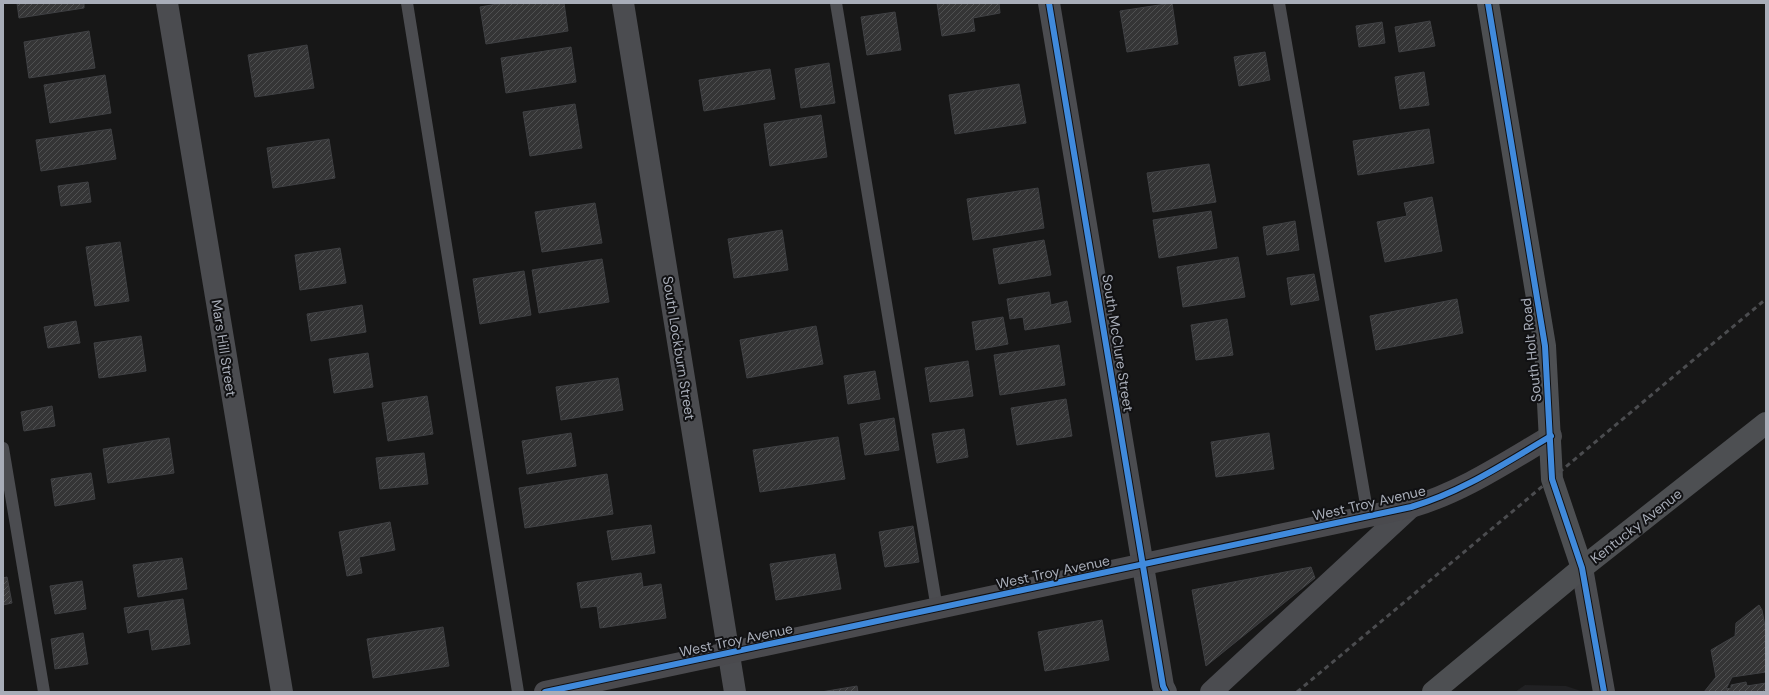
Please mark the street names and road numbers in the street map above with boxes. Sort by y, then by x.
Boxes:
street label: South McClure Street [1098,273,1138,413]
street label: South Lockburn Street [659,275,699,421]
street label: South Holt Road [1517,297,1545,403]
street label: Mars Hill Street [207,298,241,398]
street label: West Troy Avenue [1311,481,1427,525]
street label: Kentucky Avenue [1587,485,1685,567]
street label: West Troy Avenue [995,551,1111,593]
street label: West Troy Avenue [678,619,794,661]

